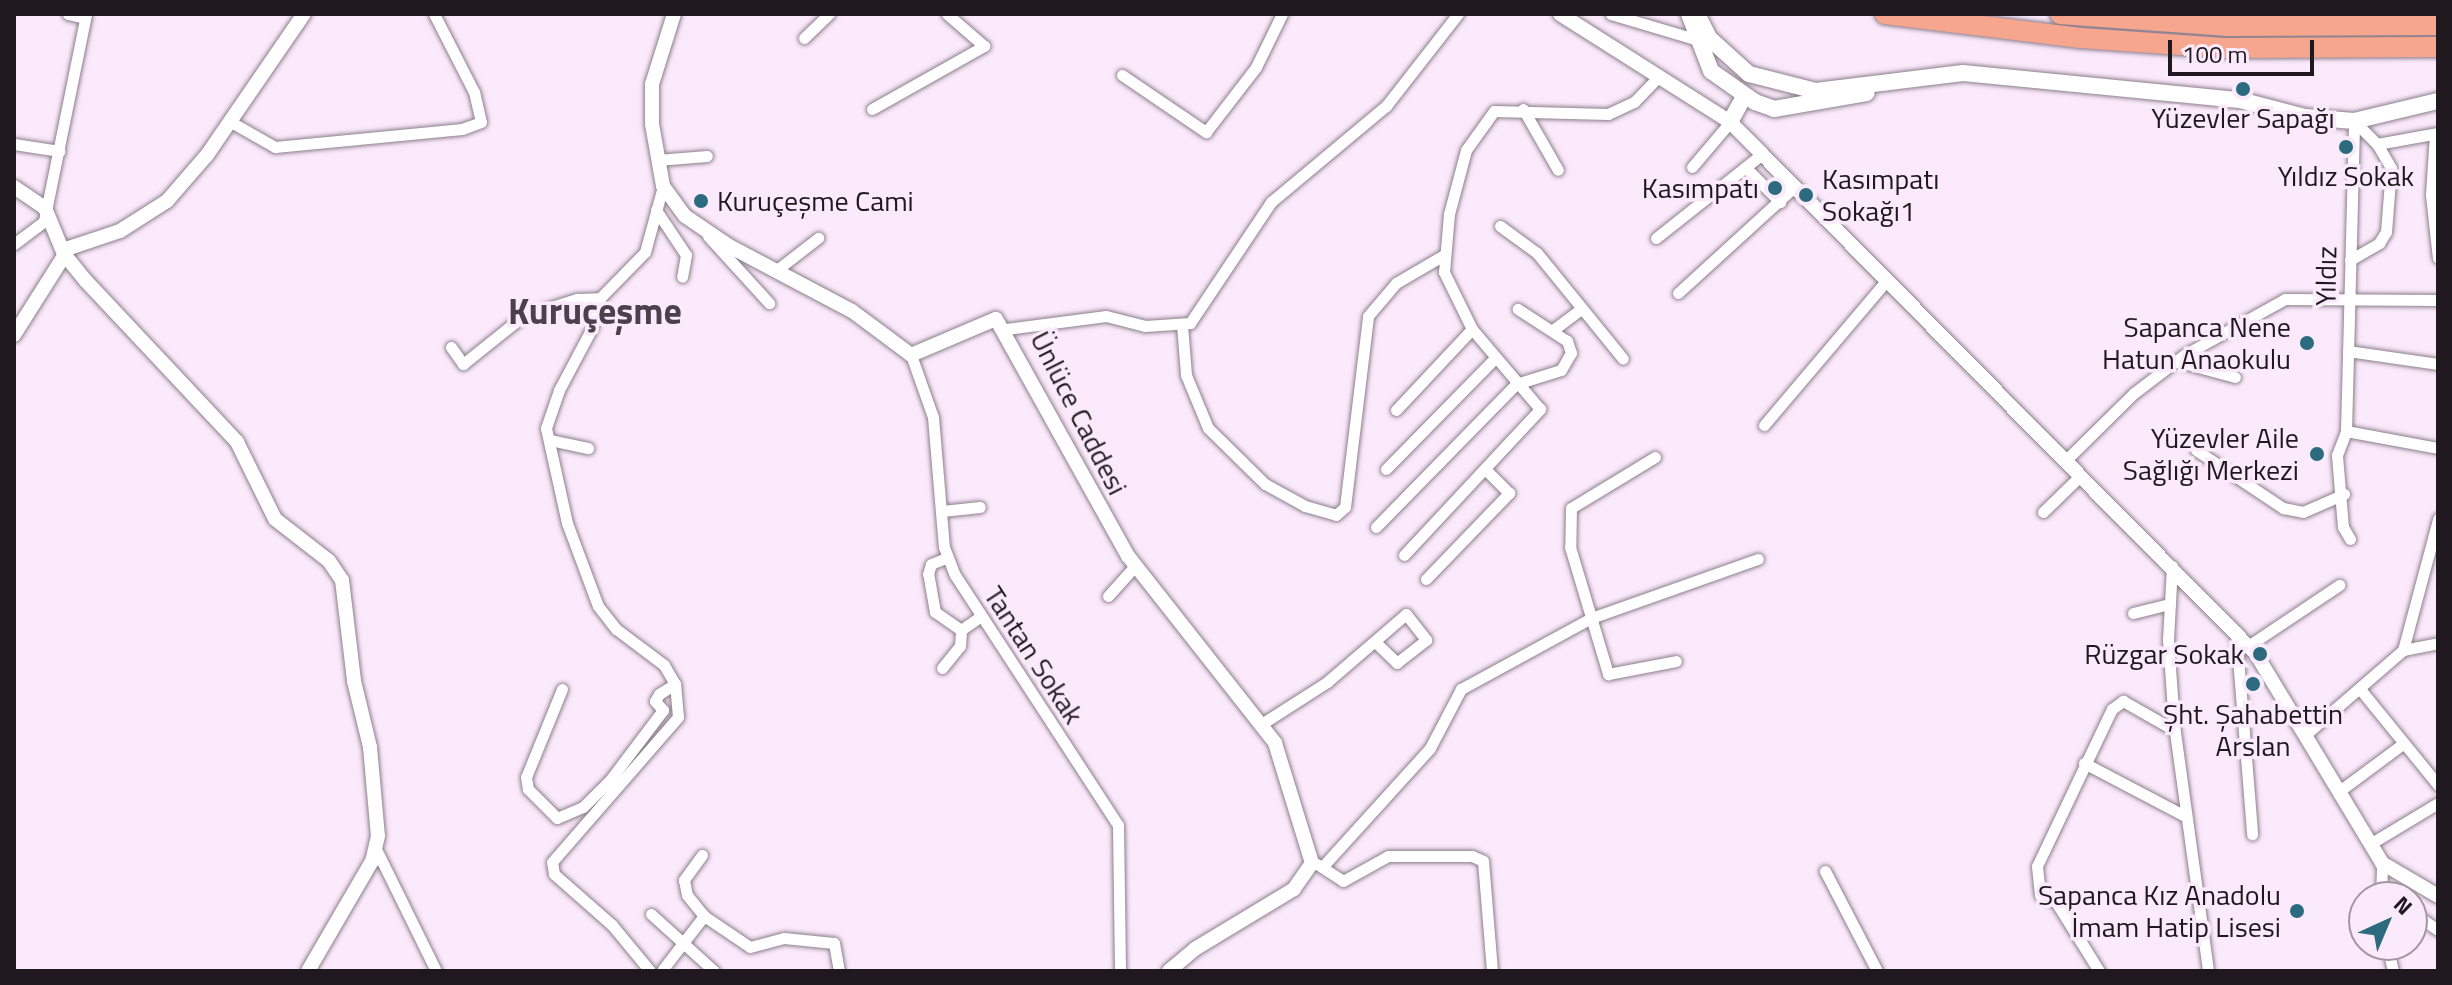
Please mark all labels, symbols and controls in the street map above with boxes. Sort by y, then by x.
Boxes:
scale bar [2172,24,2318,74]
text: 100 m [2182,36,2248,72]
marker: Yüzevler Sapağı [2234,80,2252,98]
place label: Yüzevler Sapağı [2151,101,2335,135]
marker: Yıldız Sokak [2337,138,2355,156]
place label: Yıldız Sokak [2278,159,2414,193]
place label: Kasımpatı Sokağı1 [1822,162,1939,228]
place label: Kasımpatı [1642,171,1759,205]
marker: Kasımpatı [1766,179,1784,197]
place label: Kuruçeşme Cami [717,184,914,218]
marker: Kasımpatı Sokağı1 [1797,186,1815,204]
marker: Kuruçeşme Cami [692,192,710,210]
street label: Yıldız [2309,246,2343,306]
district label: Kuruçeşme [508,289,682,333]
place label: Sapanca Nene Hatun Anaokulu [2102,310,2291,376]
street label: Ünlüce Caddesi [1023,326,1135,500]
marker: Sapanca Nene Hatun Anaokulu [2298,334,2316,352]
place label: Yüzevler Aile Sağlığı Merkezi [2123,421,2299,487]
marker: Yüzevler Aile Sağlığı Merkezi [2306,443,2328,465]
street label: Tantan Sokak [977,580,1091,730]
place label: Rüzgar Sokak [2084,637,2244,671]
marker: Rüzgar Sokak [2251,645,2269,663]
marker: Şht. Şahabettin Arslan [2244,675,2262,693]
place label: Şht. Şahabettin Arslan [2163,697,2343,763]
place label: Sapanca Kız Anadolu İmam Hatip Lisesi [2038,878,2281,944]
north arrow [2348,881,2428,961]
text: N [2386,888,2421,923]
marker: Sapanca Kız Anadolu İmam Hatip Lisesi [2288,902,2306,920]

